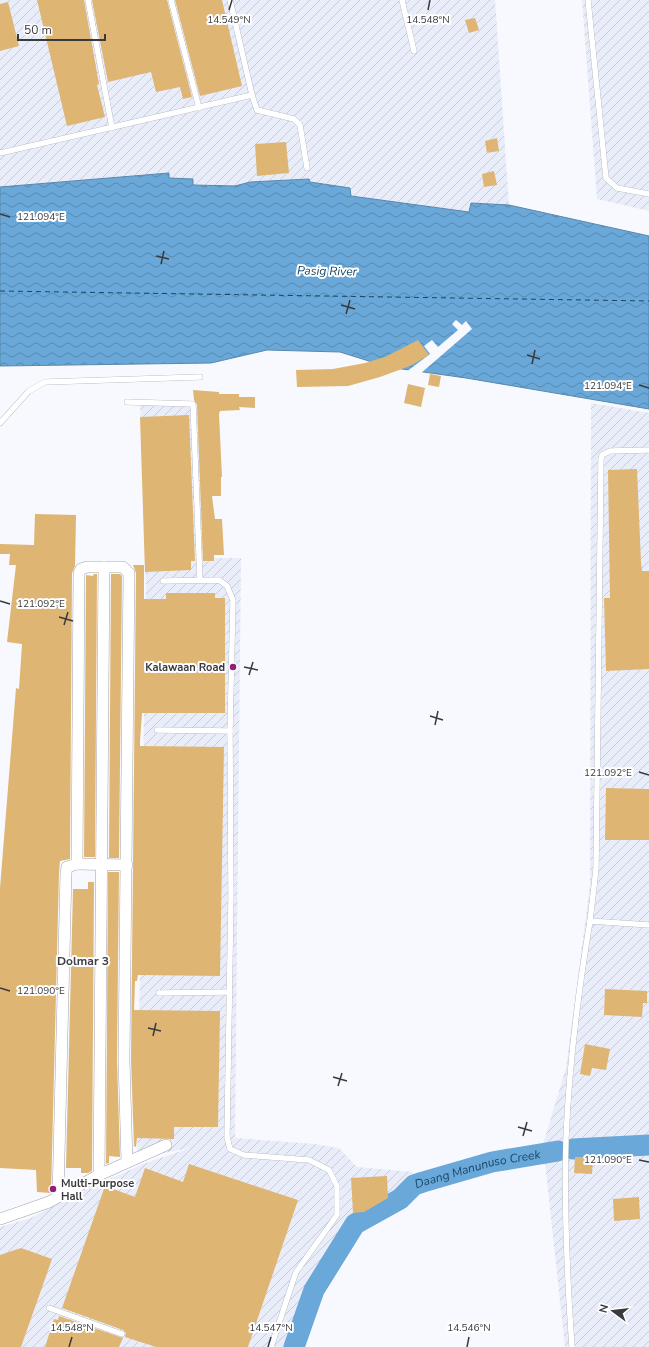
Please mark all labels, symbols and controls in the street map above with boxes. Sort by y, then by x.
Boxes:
text: 14.549°N [207,13,251,27]
text: 14.548°N [406,13,450,27]
scale bar [18,16,105,42]
text: 50 m [24,22,52,38]
text: 121.094°E [17,210,65,224]
water label: Pasig River [297,262,358,280]
text: 121.094°E [584,379,632,393]
text: 121.092°E [17,597,65,611]
place label: Kalawaan Road [145,660,225,675]
marker: Kalawaan Road [228,662,238,672]
text: 121.092°E [584,766,632,780]
district label: Dolmar 3 [57,953,109,969]
text: 121.090°E [17,984,65,998]
water label: Daang Manunuso Creek [413,1146,542,1192]
text: 121.090°E [584,1153,632,1167]
place label: Multi-Purpose Hall [61,1176,134,1204]
marker: Multi-Purpose Hall [48,1184,58,1194]
north arrow [593,1291,633,1331]
text: N [596,1303,612,1314]
text: 14.548°N [50,1321,94,1335]
text: 14.547°N [249,1321,293,1335]
text: 14.546°N [447,1321,491,1335]

